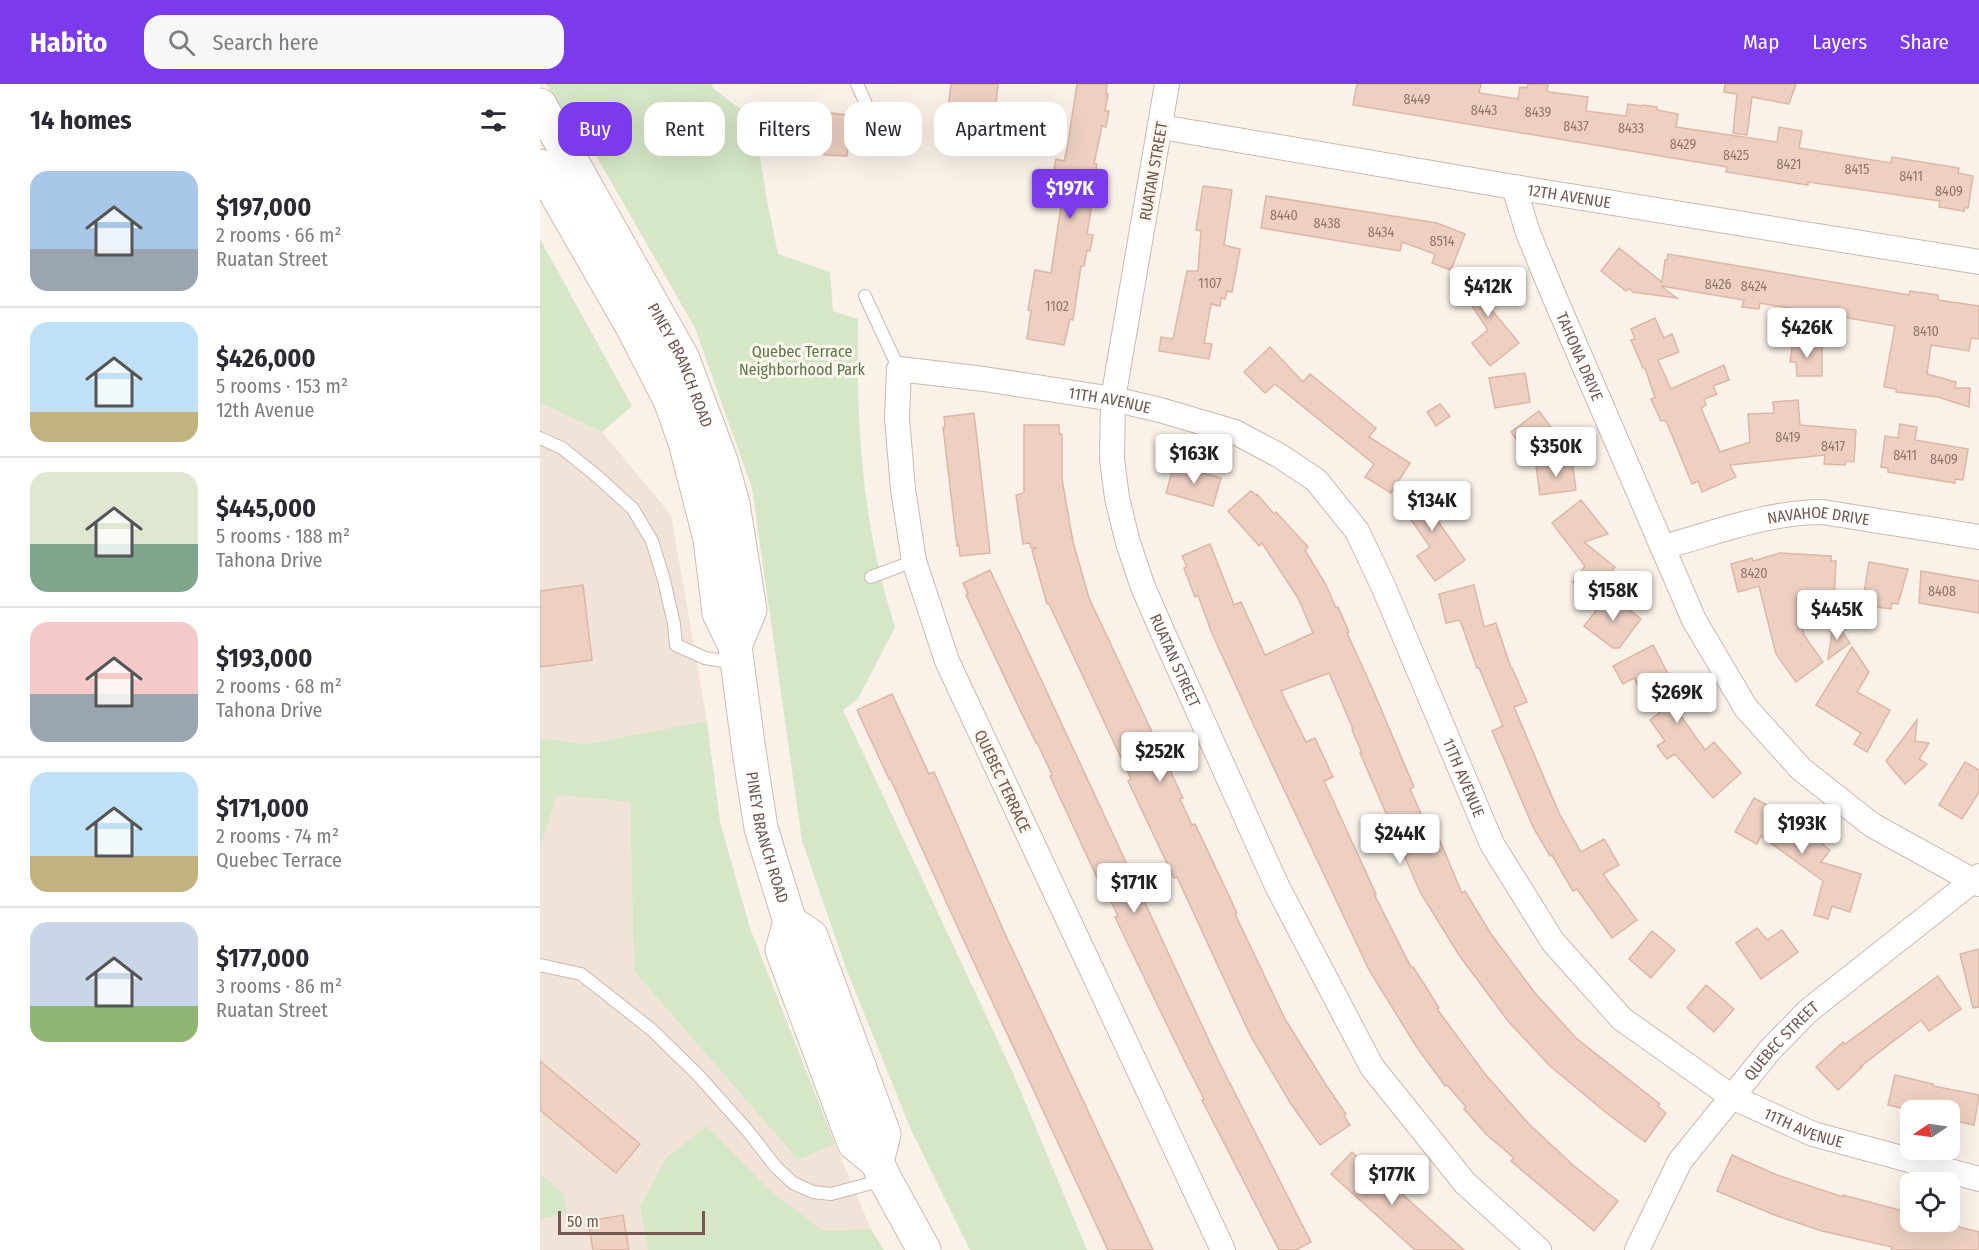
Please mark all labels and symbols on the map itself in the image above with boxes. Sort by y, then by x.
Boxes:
house number: 8449 [1403,91,1431,108]
house number: 8443 [1471,102,1497,119]
house number: 8439 [1525,104,1551,121]
house number: 8437 [1563,118,1589,135]
street label: RUATAN STREET [1135,120,1172,222]
house number: 8433 [1618,120,1644,137]
house number: 8429 [1670,136,1696,153]
house number: 8425 [1723,147,1749,164]
house number: 8421 [1777,156,1801,173]
house number: 8415 [1845,161,1869,178]
house number: 8411 [1899,168,1923,185]
pin: $197K [1028,169,1112,220]
street label: 12TH AVENUE [1526,180,1612,213]
house number: 8409 [1935,183,1963,200]
house number: 8440 [1270,207,1298,224]
house number: 8438 [1314,215,1340,232]
house number: 8434 [1368,224,1395,241]
house number: 8514 [1430,233,1455,250]
pin: $412K [1446,267,1530,318]
house number: 1107 [1198,275,1222,292]
house number: 8426 [1705,276,1731,293]
house number: 8424 [1741,278,1767,295]
house number: 1102 [1045,298,1069,315]
street label: PINEY BRANCH ROAD [643,300,716,430]
pin: $426K [1765,308,1849,359]
street label: TAHONA DRIVE [1552,309,1607,404]
house number: 8410 [1913,323,1939,340]
park label: Quebec Terrace Neighborhood Park [739,342,866,379]
street label: 11TH AVENUE [1067,383,1153,418]
pin: $350K [1514,427,1598,478]
house number: 8419 [1775,429,1801,446]
pin: $163K [1152,434,1236,485]
house number: 8417 [1821,438,1845,455]
house number: 8411 [1893,447,1917,464]
house number: 8409 [1930,451,1958,468]
pin: $134K [1390,481,1474,532]
street label: NAVAHOE DRIVE [1766,503,1871,529]
house number: 8420 [1740,565,1768,582]
pin: $158K [1571,571,1655,622]
house number: 8408 [1928,583,1956,600]
pin: $445K [1795,590,1879,641]
street label: RUATAN STREET [1146,611,1204,711]
pin: $269K [1635,673,1719,724]
street label: QUEBEC TERRACE [970,727,1035,836]
pin: $252K [1118,732,1202,783]
street label: 11TH AVENUE [1439,736,1489,820]
street label: PINEY BRANCH ROAD [742,770,793,905]
pin: $193K [1760,804,1844,855]
pin: $244K [1358,814,1442,865]
pin: $171K [1092,863,1176,914]
street label: QUEBEC STREET [1740,997,1823,1085]
north arrow [1900,1100,1960,1160]
street label: 11TH AVENUE [1761,1104,1845,1152]
pin: $177K [1350,1155,1434,1206]
scale bar [558,1208,705,1236]

